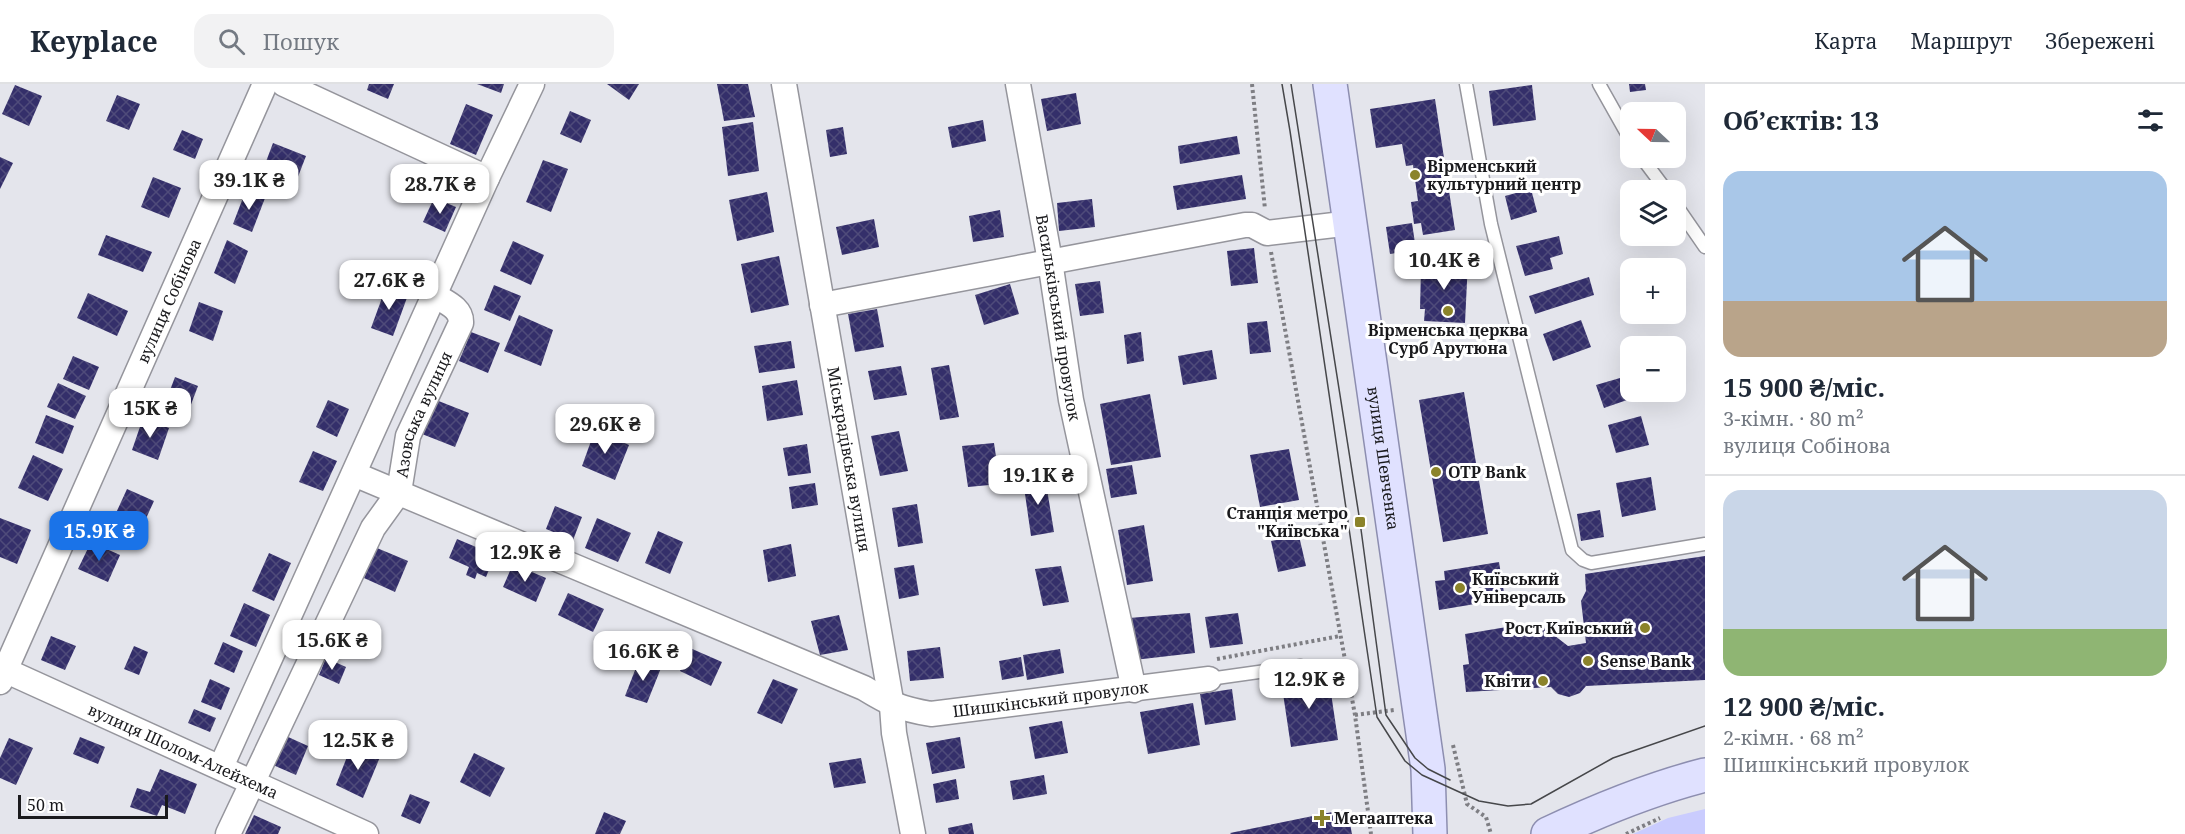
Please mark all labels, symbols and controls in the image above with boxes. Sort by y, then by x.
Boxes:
search box [194,14,614,68]
text: Keyplace [30,22,158,60]
icon: search [215,25,248,58]
text: Пошук [263,26,339,56]
text: Карта [1814,27,1877,55]
text: Маршрут [1910,27,2012,55]
text: Збережені [2045,27,2155,55]
north arrow [1620,102,1686,168]
map controls [1620,102,1686,402]
text: Об’єктів: 13 [1723,102,1879,138]
icon: filters [2134,104,2167,137]
place label: Вірменський культурний центр [1427,155,1581,195]
pin: 39.1K ₴ [194,160,304,211]
pin: 28.7K ₴ [385,164,495,215]
text: 39.1K ₴ [213,166,285,193]
marker: Вірменський культурний центр [1408,168,1422,182]
text: 28.7K ₴ [404,170,476,197]
button: layers [1620,180,1686,246]
icon: home [1891,210,1999,318]
street label: Васильківський провулок [1031,213,1086,423]
street label: вулиця Собінова [132,235,206,367]
pin: 10.4K ₴ [1389,240,1499,291]
text: 10.4K ₴ [1408,246,1480,273]
button: + [1620,258,1686,324]
pin: 27.6K ₴ [334,260,444,311]
text: 27.6K ₴ [353,266,425,293]
marker: Вірменська церква Сурб Арутюна [1441,304,1455,318]
place label: Вірменська церква Сурб Арутюна [1368,319,1528,359]
button: − [1620,336,1686,402]
street label: Азовська вулиця [390,348,457,479]
street label: Міськрадівська вулиця [822,365,876,554]
text: 15 900 ₴/міс. [1723,369,1885,405]
street label: вулиця Шевченка [1362,385,1405,532]
pin: 15K ₴ [108,388,192,439]
text: 15K ₴ [123,394,177,421]
pin: 29.6K ₴ [550,404,660,455]
text: 3-кімн. · 80 m² [1723,405,1864,432]
text: 29.6K ₴ [569,410,641,437]
text: вулиця Собінова [1723,432,1891,459]
pin: 19.1K ₴ [983,455,1093,506]
text: 19.1K ₴ [1002,461,1074,488]
place label: OTP Bank [1448,461,1527,483]
marker: OTP Bank [1429,465,1443,479]
place label: Станція метро "Київська" [1226,502,1348,542]
pin: 15.9K ₴ [44,511,154,562]
marker: Станція метро "Київська" [1353,515,1367,529]
text: 15.9K ₴ [63,517,135,544]
icon: home [1891,529,1999,637]
pin: 12.9K ₴ [470,532,580,583]
text: 12.9K ₴ [489,538,561,565]
place label: Київський Універсаль [1472,568,1566,608]
marker: Київський Універсаль [1453,581,1467,595]
place label: Рост Київський [1505,617,1633,639]
pin: 15.6K ₴ [277,620,387,671]
marker: Рост Київський [1638,621,1652,635]
text: 15.6K ₴ [296,626,368,653]
pin: 16.6K ₴ [588,631,698,682]
text: 16.6K ₴ [607,637,679,664]
place label: Sense Bank [1600,650,1692,672]
marker: Sense Bank [1581,654,1595,668]
pin: 12.9K ₴ [1254,659,1364,710]
text: 12.9K ₴ [1273,665,1345,692]
place label: Квіти [1484,670,1531,692]
marker: Квіти [1536,674,1550,688]
street label: Шишкінський провулок [951,676,1150,722]
text: 12 900 ₴/міс. [1723,688,1885,724]
street label: вулиця Шолом-Алейхема [84,698,282,804]
pin: 12.5K ₴ [303,720,413,771]
text: 2-кімн. · 68 m² [1723,724,1864,751]
text: 12.5K ₴ [322,726,394,753]
text: Шишкінський провулок [1723,751,1969,778]
scale bar [18,792,168,820]
text: 50 m [27,794,64,816]
place label: Мегааптека [1334,807,1434,829]
marker: Мегааптека [1315,811,1329,825]

